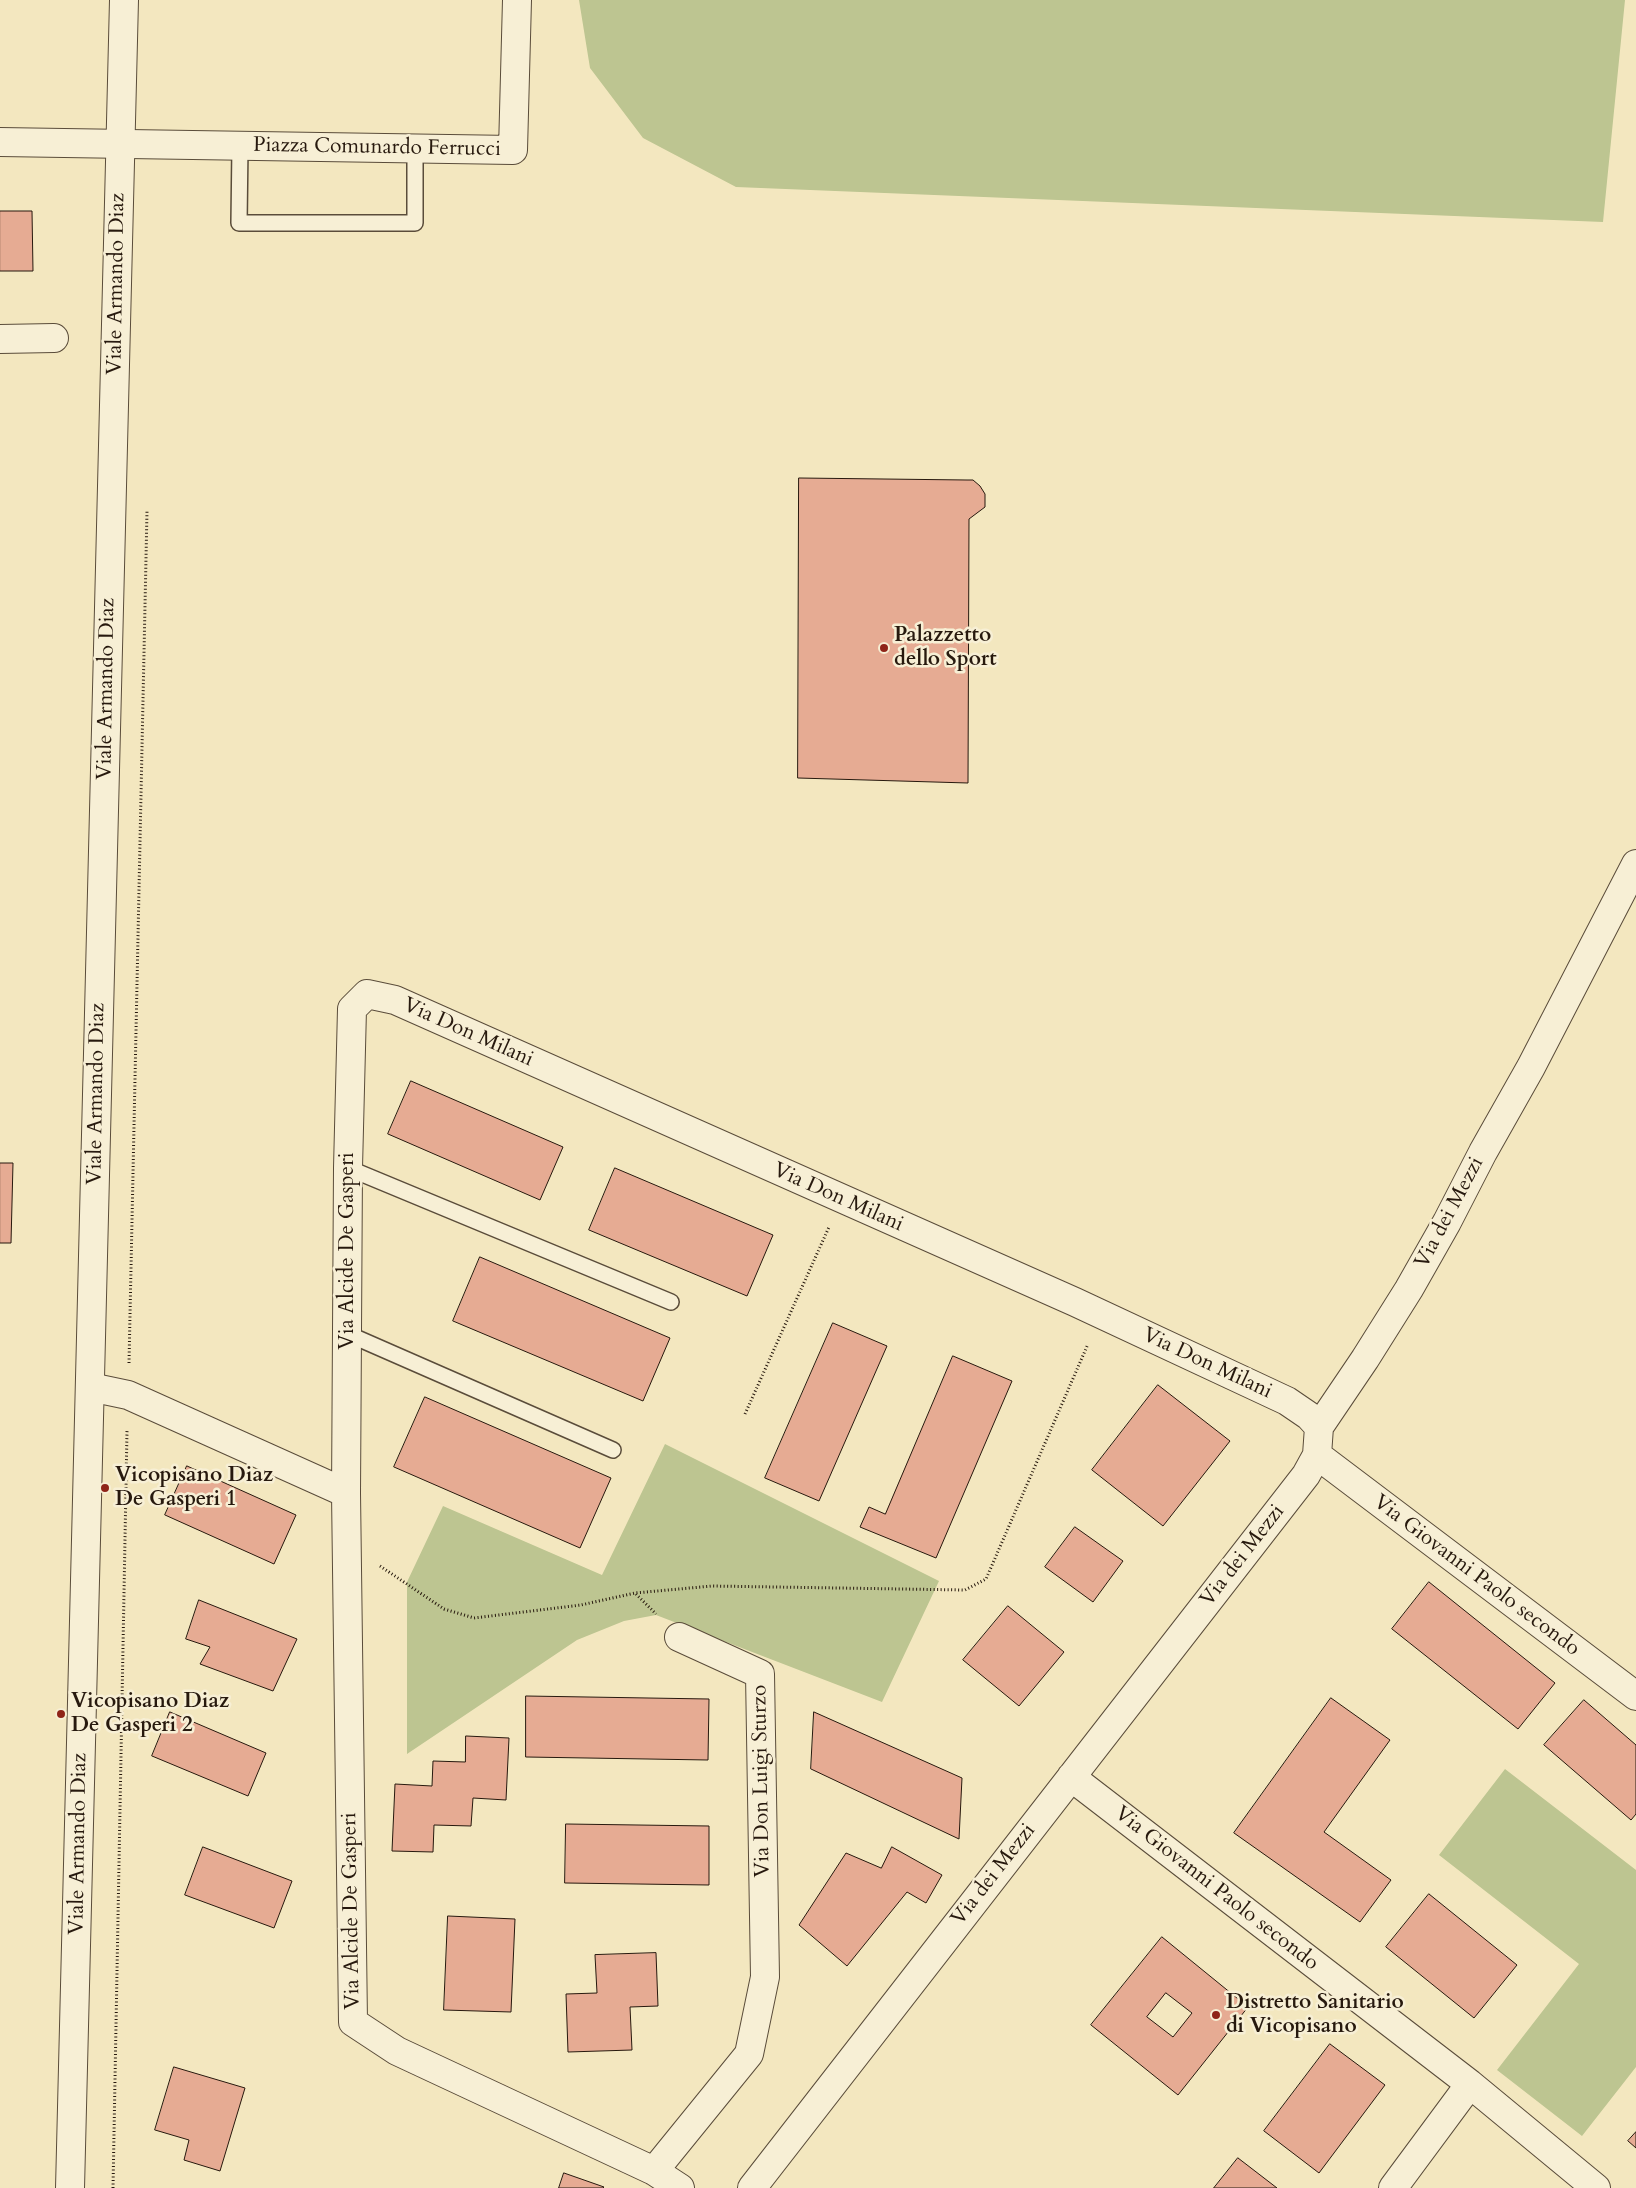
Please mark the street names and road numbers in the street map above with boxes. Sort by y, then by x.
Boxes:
street label: Piazza Comunardo Ferrucci [253,133,501,163]
street label: Viale Armando Diaz [103,193,131,375]
street label: Viale Armando Diaz [93,598,121,780]
street label: Via Don Milani [399,993,537,1073]
street label: Viale Armando Diaz [83,1003,111,1185]
street label: Via Alcide De Gasperi [335,1152,361,1350]
street label: Via dei Mezzi [1410,1153,1490,1273]
street label: Via Don Milani [769,1158,907,1238]
street label: Via Don Milani [1138,1323,1276,1405]
street label: Via Giovanni Paolo secondo [1368,1490,1584,1662]
street label: Via dei Mezzi [1195,1500,1291,1612]
street label: Via Don Luigi Sturzo [748,1685,776,1877]
street label: Viale Armando Diaz [65,1753,93,1935]
street label: Via Giovanni Paolo secondo [1109,1801,1323,1977]
street label: Via Alcide De Gasperi [338,1812,366,2010]
street label: Via dei Mezzi [946,1819,1042,1931]

